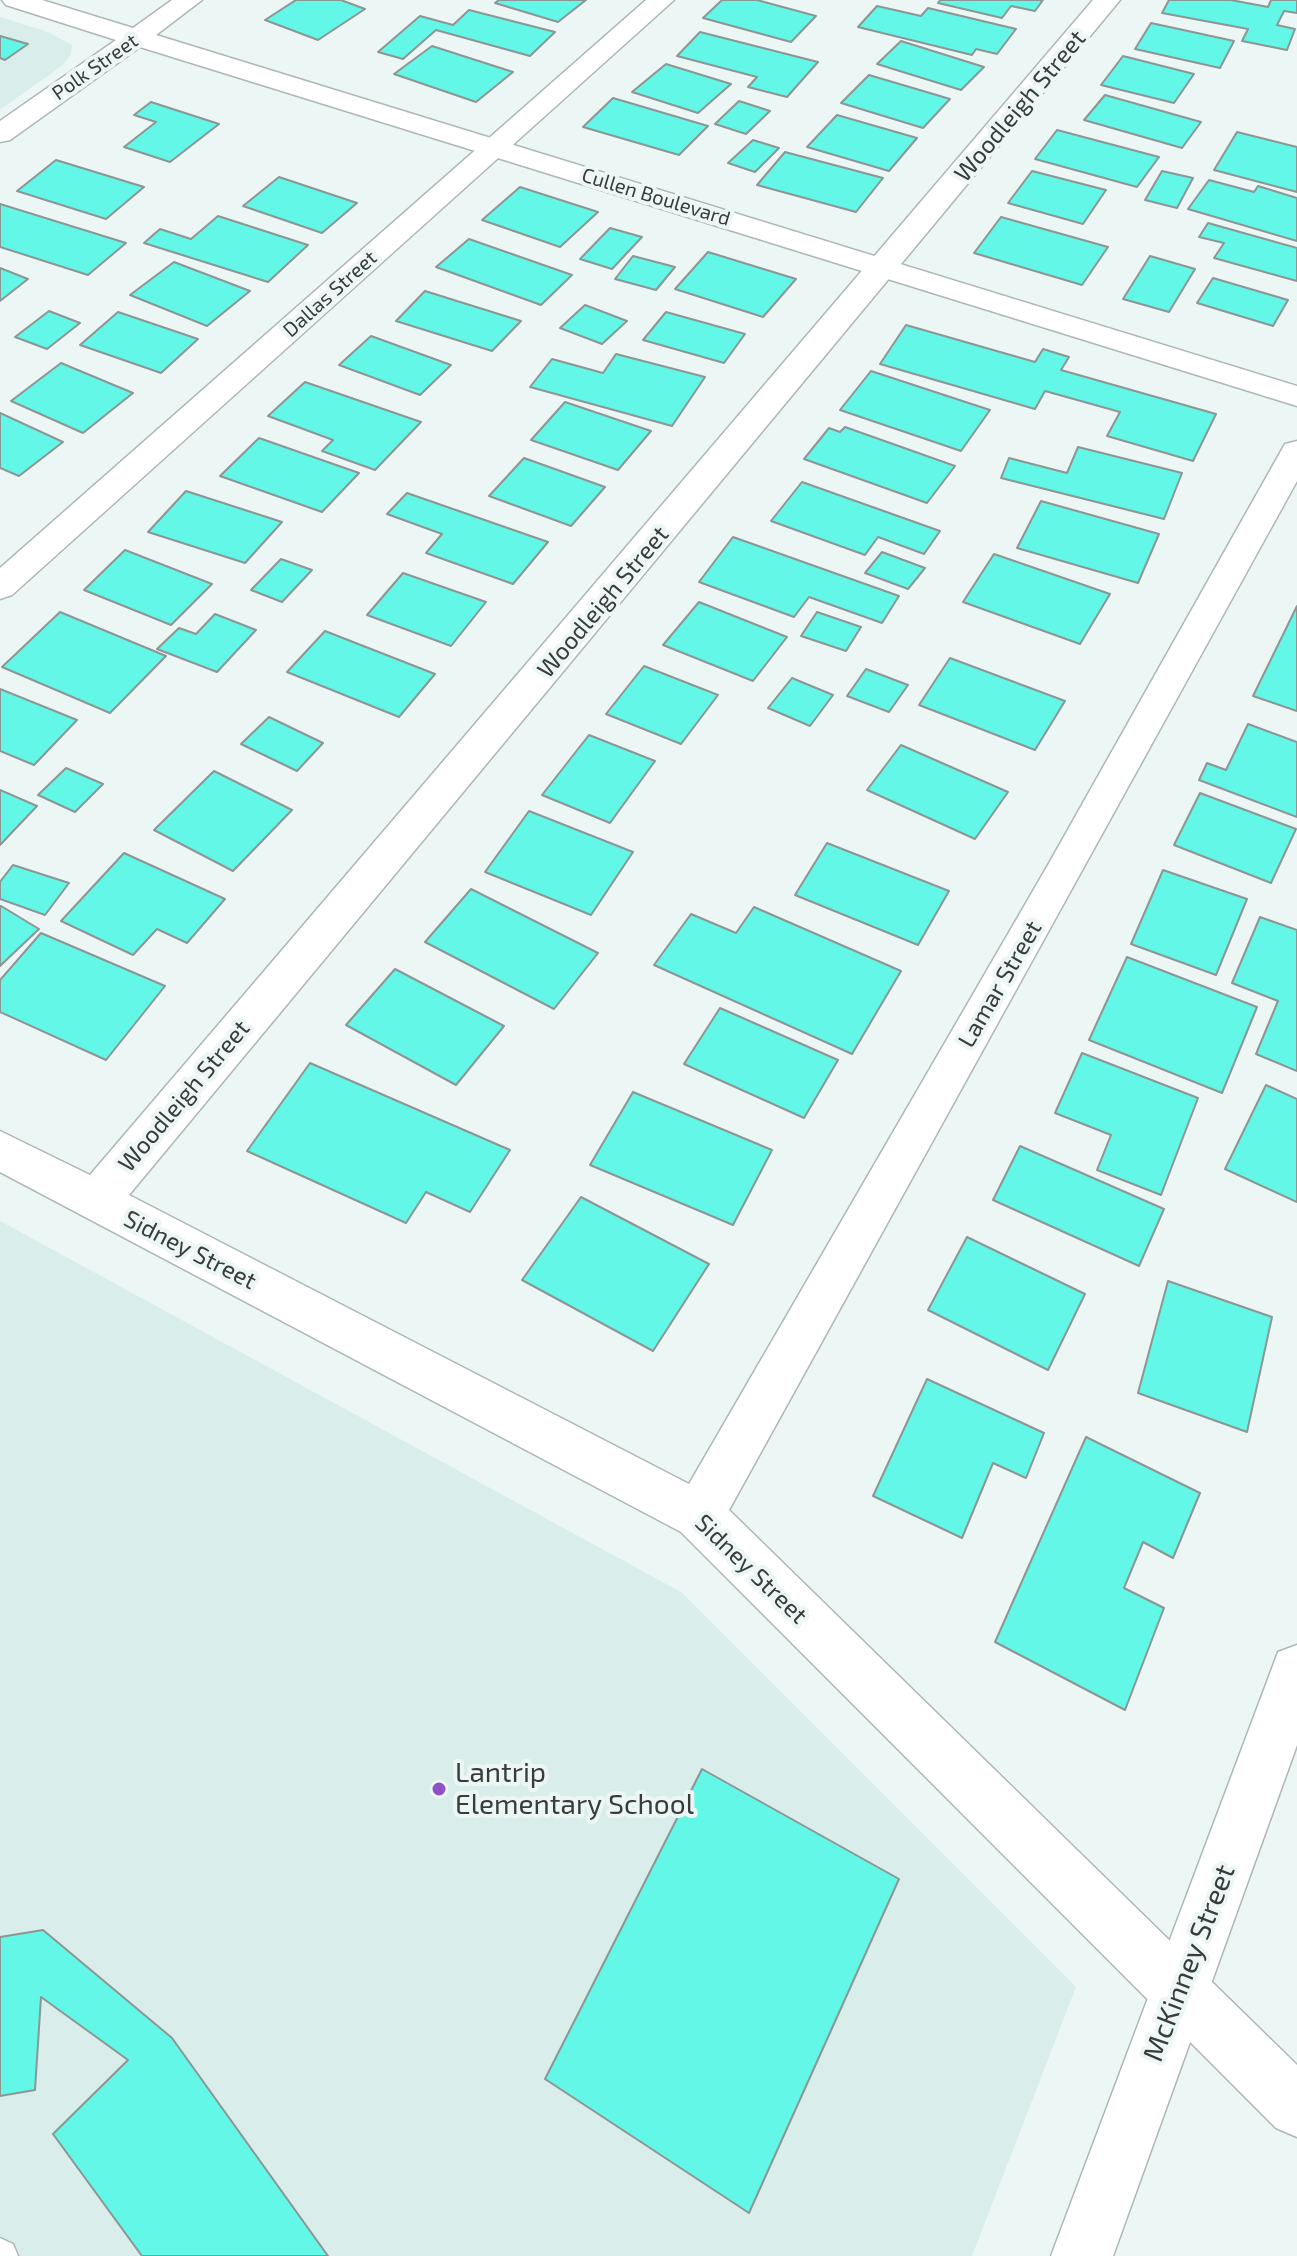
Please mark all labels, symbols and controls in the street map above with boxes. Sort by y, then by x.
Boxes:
street label: Woodleigh Street [948,24,1092,188]
street label: Polk Street [47,29,143,105]
street label: Cullen Boulevard [579,163,733,231]
street label: Dallas Street [278,246,382,342]
street label: Woodleigh Street [531,520,675,684]
street label: Lamar Street [952,916,1048,1052]
street label: Woodleigh Street [112,1014,256,1178]
street label: Sidney Street [119,1204,261,1296]
street label: Sidney Street [689,1508,813,1630]
place label: Lantrip Elementary School [455,1756,694,1822]
marker: Lantrip Elementary School [430,1780,448,1798]
street label: McKinney Street [1136,1860,1242,2066]

